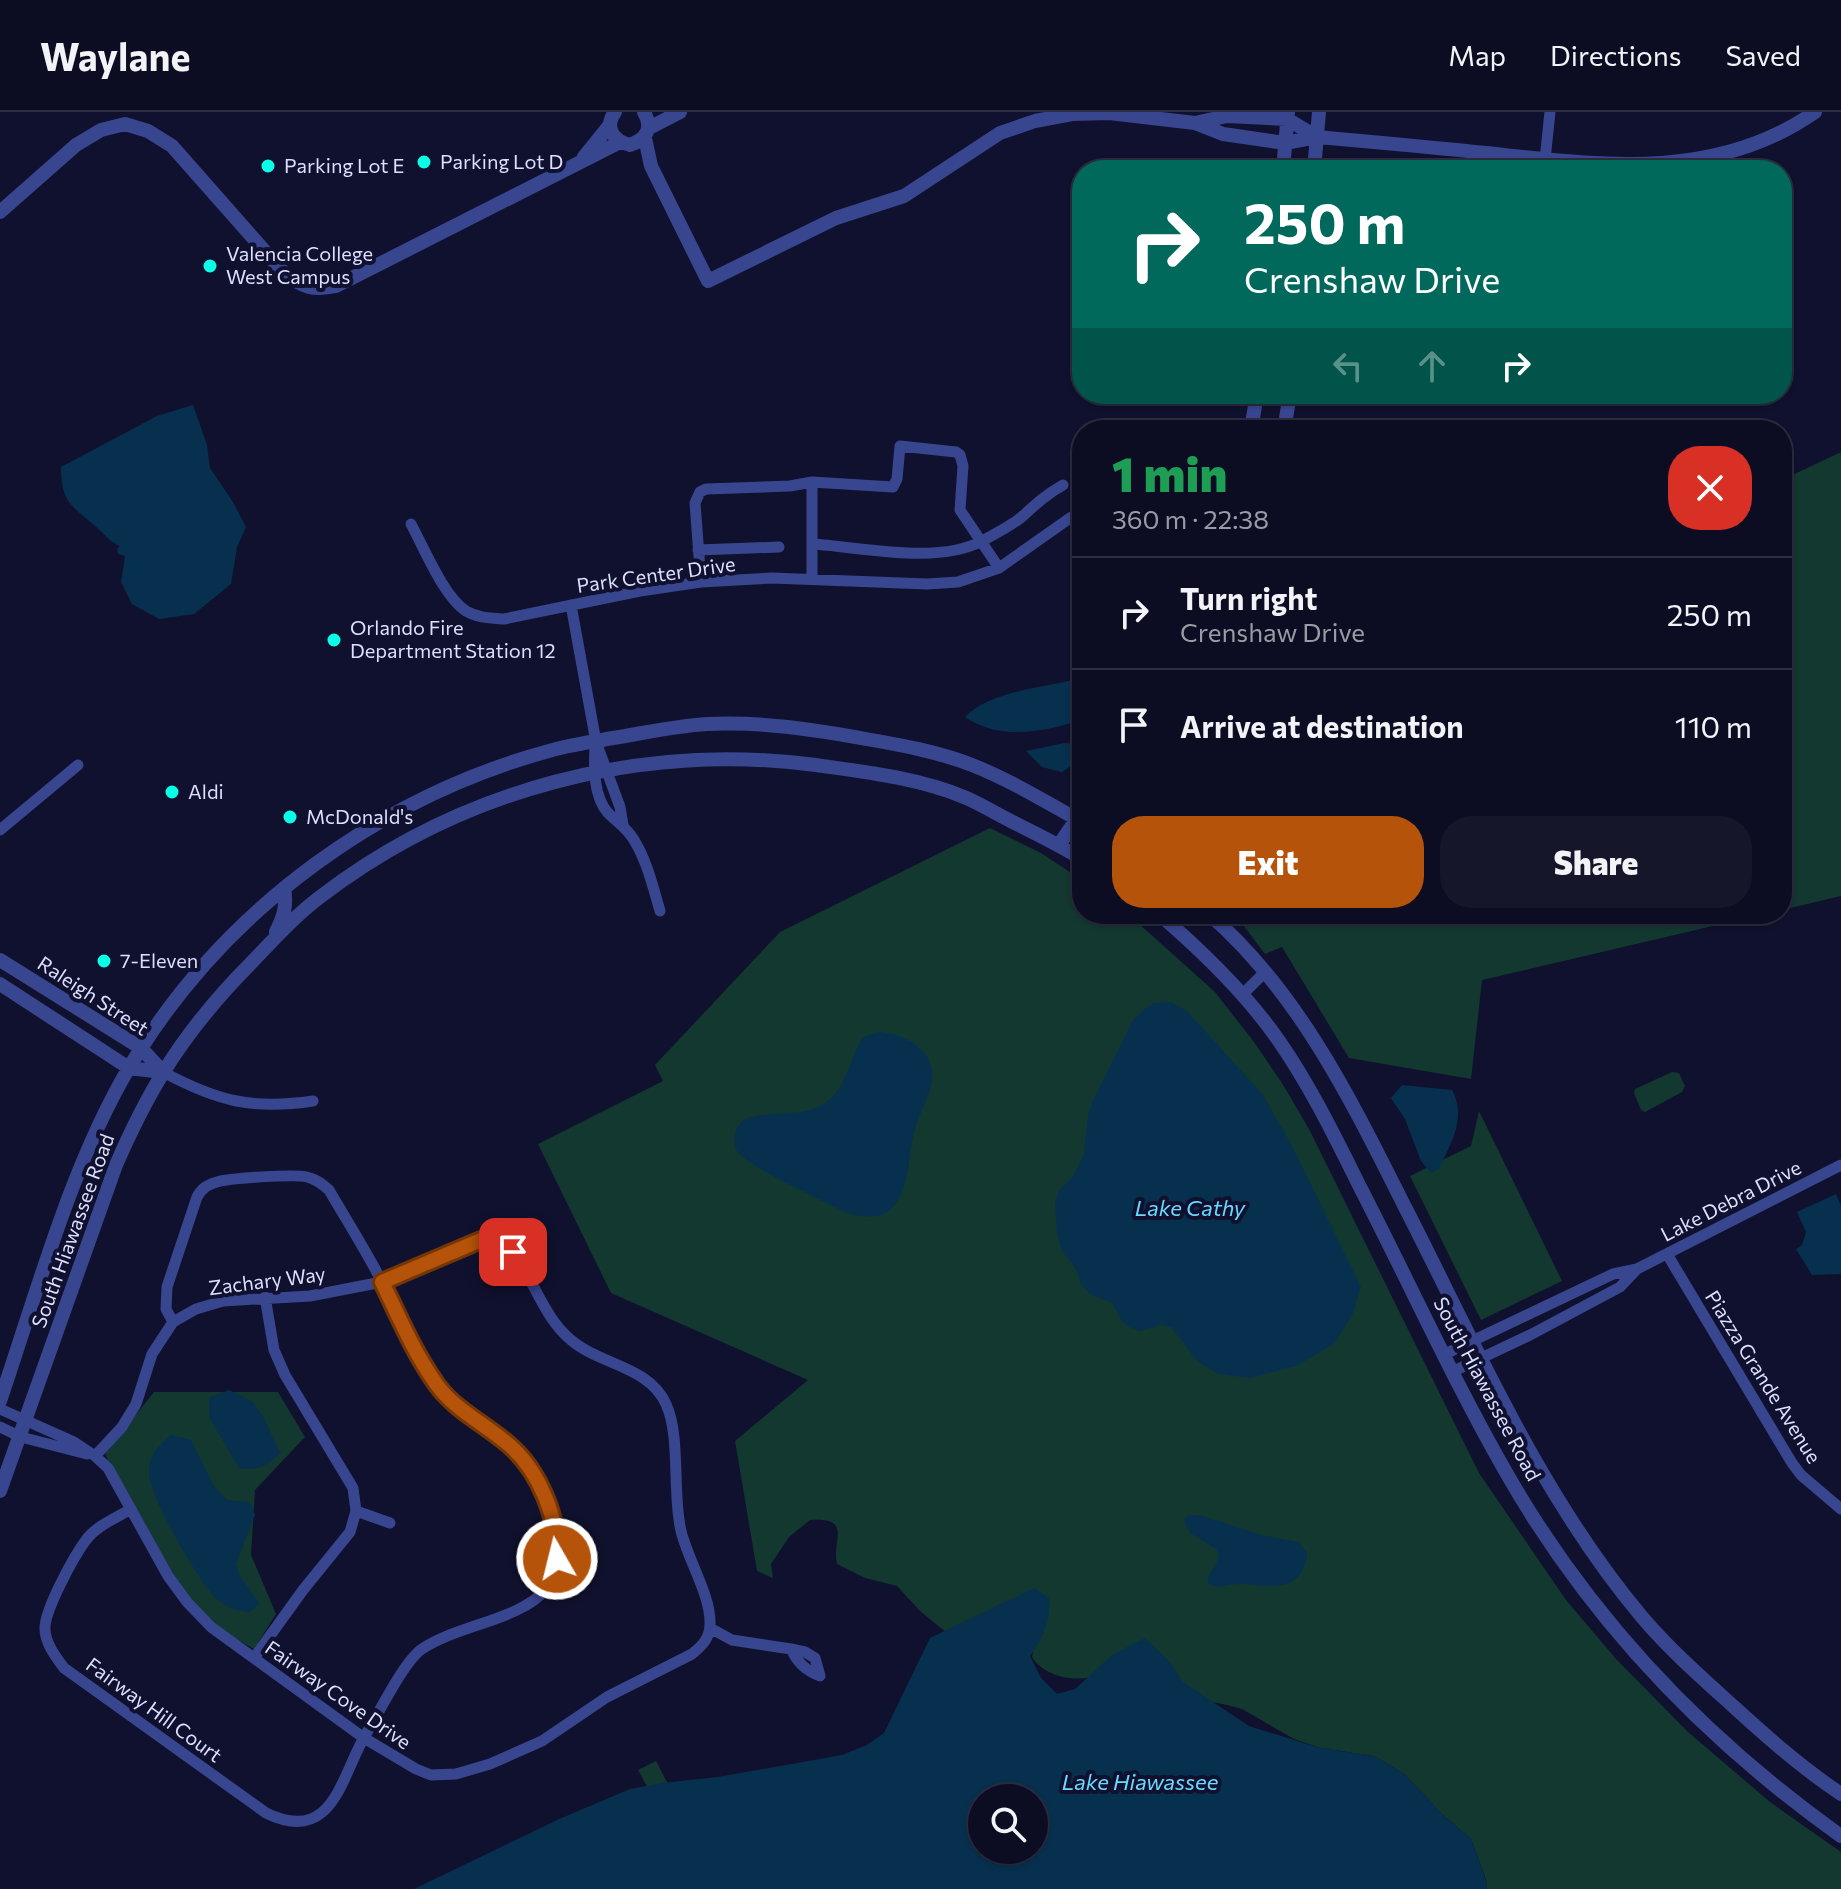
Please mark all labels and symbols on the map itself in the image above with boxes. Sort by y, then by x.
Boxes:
place label: Parking Lot D [440,149,563,173]
place label: Parking Lot E [284,153,404,177]
marker: Parking Lot D [415,153,433,171]
marker: Parking Lot E [259,157,277,175]
place label: Valencia College West Campus [226,241,373,288]
marker: Valencia College West Campus [201,257,219,275]
street label: Park Center Drive [575,551,737,597]
place label: Orlando Fire Department Station 12 [350,615,556,662]
marker: Orlando Fire Department Station 12 [325,631,343,649]
place label: Aldi [188,779,224,803]
marker: Aldi [163,783,181,801]
place label: McDonald's [306,804,413,828]
marker: McDonald's [281,808,299,826]
place label: 7-Eleven [120,948,198,972]
street label: Raleigh Street [34,950,153,1040]
marker: 7-Eleven [95,952,113,970]
street label: South Hiawassee Road [26,1130,118,1331]
street label: Lake Debra Drive [1656,1154,1805,1246]
water label: Lake Cathy [1135,1194,1246,1221]
pin [479,1218,547,1286]
street label: Zachary Way [207,1261,327,1299]
street label: Piazza Grande Avenue [1701,1286,1827,1467]
street label: South Hiawassee Road [1429,1292,1547,1485]
position arrow [515,1517,599,1601]
street label: Fairway Cove Drive [261,1635,416,1754]
street label: Fairway Hill Court [82,1652,227,1767]
water label: Lake Hiawassee [1062,1768,1219,1795]

